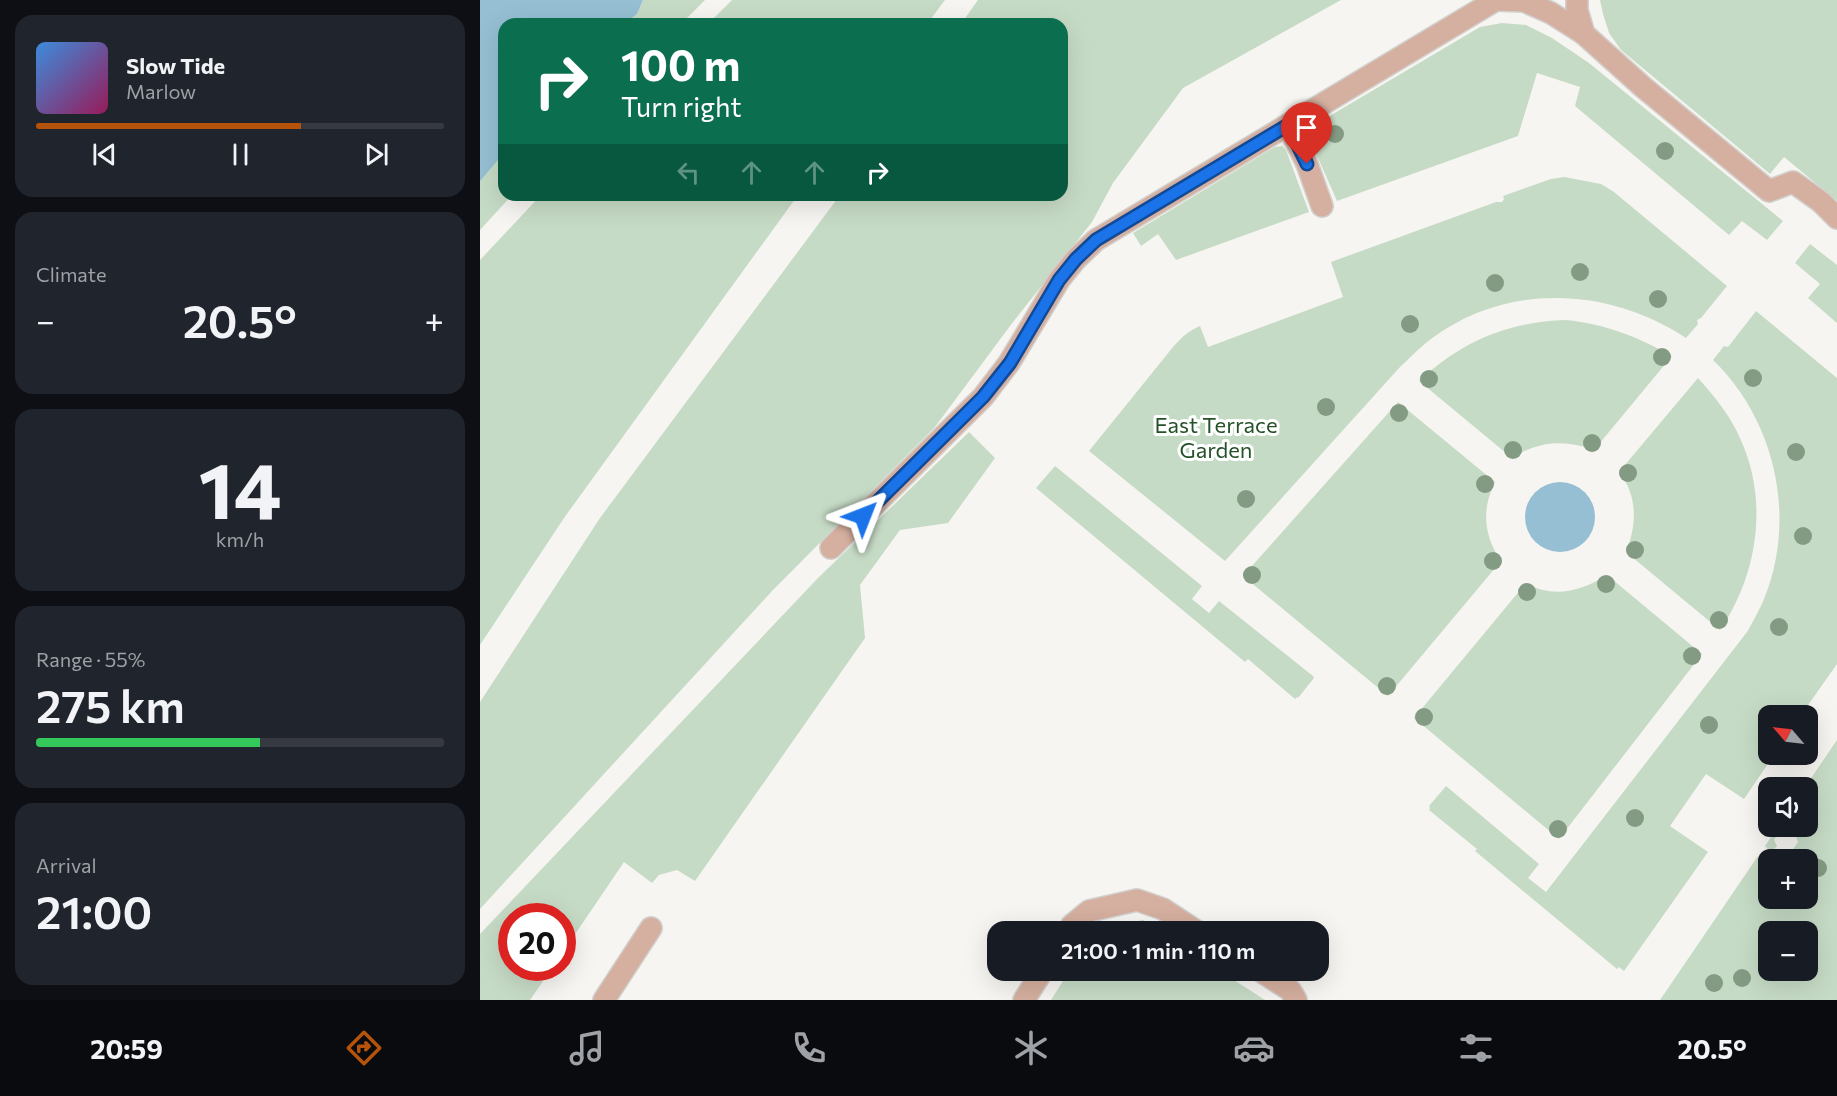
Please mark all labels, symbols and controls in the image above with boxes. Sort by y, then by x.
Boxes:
text: 100 m [621,38,741,90]
icon: right [522,42,600,120]
text: Slow Tide [126,52,225,79]
text: Marlow [126,79,196,103]
text: Turn right [621,90,741,123]
pin [1281,102,1332,164]
icon: arrive [1290,111,1323,144]
icon: previous [88,138,121,171]
icon: pause [224,138,257,171]
icon: next [360,138,393,171]
icon: left [672,156,705,189]
icon: ahead [735,156,768,189]
icon: ahead [798,156,831,189]
icon: right [861,156,894,189]
text: Climate [36,262,106,286]
text: 20.5° [183,292,297,347]
text: − [36,299,55,340]
text: + [425,299,444,340]
park label: East Terrace Garden [1154,411,1278,463]
text: 14 [198,440,282,535]
position arrow [831,484,895,548]
text: km/h [216,527,264,551]
text: Range · 55% [36,647,145,671]
text: 275 km [36,677,185,732]
north arrow [1758,705,1818,765]
map controls [1758,705,1818,981]
button: sound [1758,777,1818,837]
button: + [1758,849,1818,909]
text: Arrival [36,853,97,877]
text: 21:00 [36,883,152,938]
speed limit sign: 20 [498,903,576,981]
button: − [1758,921,1818,981]
text: 21:00 · 1 min · 110 m [1061,937,1255,964]
icon: directions [343,1027,385,1069]
icon: music [566,1027,608,1069]
icon: phone [788,1027,830,1069]
icon: climate [1010,1027,1052,1069]
icon: car [1233,1027,1275,1069]
icon: filters [1455,1027,1497,1069]
text: 20:59 [90,1032,163,1065]
text: 20.5° [1678,1032,1747,1065]

